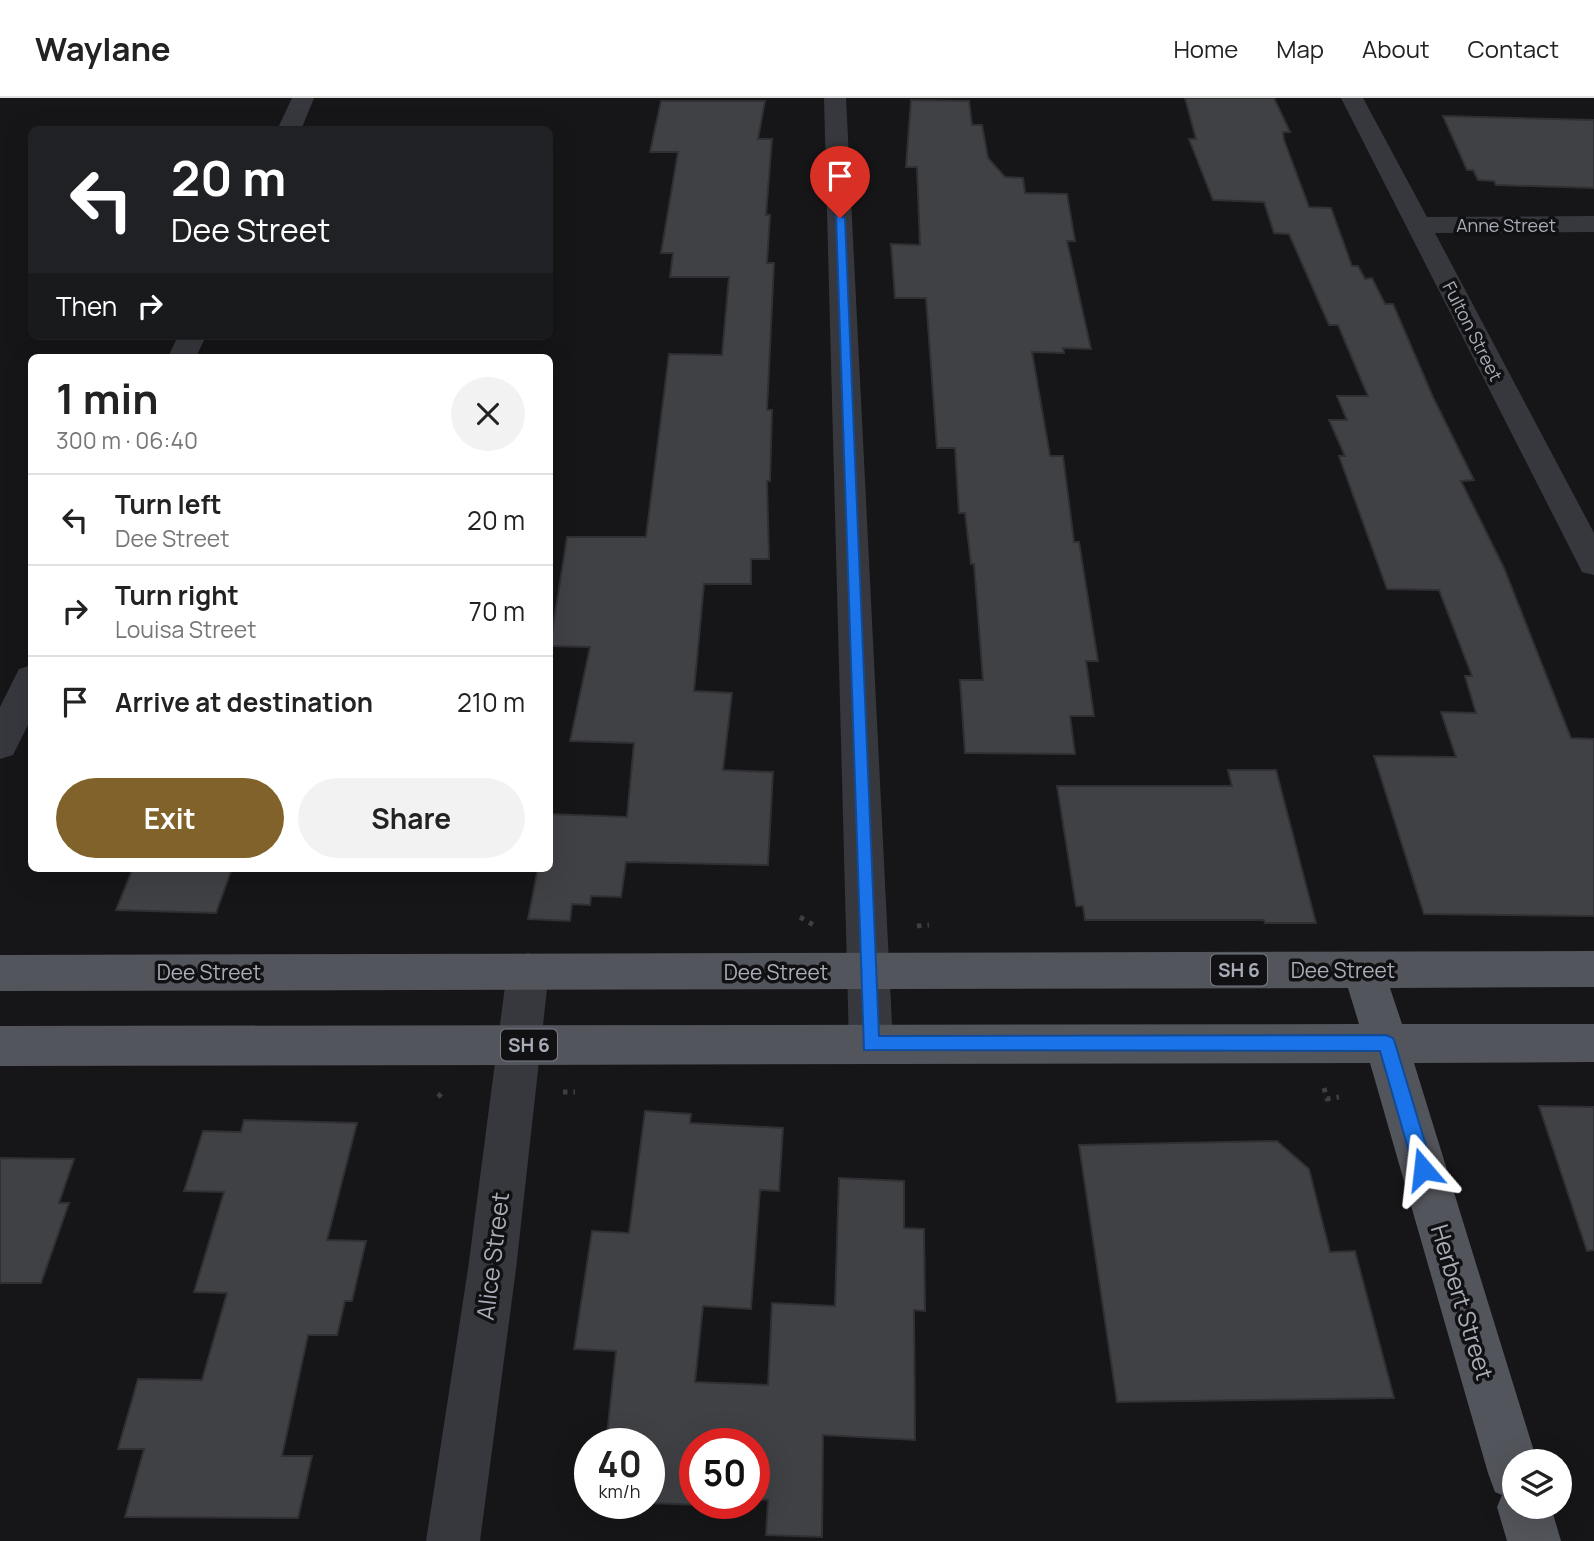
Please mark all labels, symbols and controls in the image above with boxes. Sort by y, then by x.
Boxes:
text: Waylane [35,26,171,71]
text: Home [1173,32,1238,65]
text: Map [1276,32,1324,65]
text: About [1362,32,1430,65]
text: Contact [1468,32,1559,65]
text: 20 m [171,144,286,211]
pin [810,146,870,218]
icon: left [56,154,147,245]
icon: arrive [821,157,859,195]
text: Dee Street [171,208,330,252]
street label: Anne Street [1456,213,1556,237]
street label: Fulton Street [1438,277,1508,385]
icon: right [131,287,169,325]
text: Then [56,288,117,324]
text: 1 min [56,369,159,427]
button: close [451,377,525,451]
text: 300 m · 06:40 [56,424,198,456]
text: Turn left [115,486,222,522]
icon: left [56,501,94,539]
text: 20 m [467,502,525,538]
text: Dee Street [115,522,229,554]
text: Turn right [115,577,239,613]
icon: right [56,592,94,630]
text: 70 m [469,593,525,629]
text: Louisa Street [115,613,256,645]
icon: arrive [56,683,94,721]
text: Arrive at destination [115,684,373,720]
text: 210 m [457,684,525,720]
button: Exit [56,778,284,858]
button: Share [298,778,525,858]
road number: SH 6 [1211,954,1267,986]
street label: Dee Street [1291,956,1395,984]
street label: Dee Street [157,958,261,986]
street label: Dee Street [724,958,828,986]
road number: SH 6 [501,1029,557,1060]
position arrow [1386,1132,1460,1206]
street label: Alice Street [468,1190,516,1322]
street label: Herbert Street [1424,1220,1502,1384]
speed limit sign: 50 [679,1428,770,1519]
text: 40 [597,1440,642,1488]
map controls [1502,1449,1572,1519]
button: layers [1502,1449,1572,1519]
text: km/h [599,1479,640,1503]

